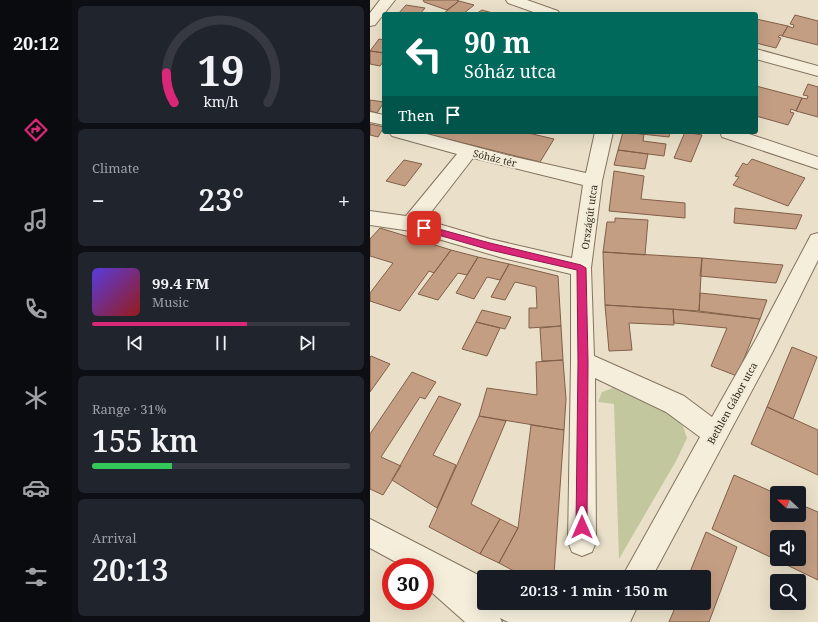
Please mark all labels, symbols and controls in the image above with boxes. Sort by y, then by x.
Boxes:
text: 90 m [464,23,531,61]
icon: left [398,28,450,80]
text: 20:12 [13,31,59,55]
text: 19 [197,41,245,97]
text: Sóház utca [464,59,556,83]
text: km/h [203,91,239,110]
icon: arrive [442,104,464,126]
text: Then [398,105,434,125]
icon: directions [22,116,50,144]
street label: Sóház tér [472,146,519,170]
text: Climate [92,159,139,177]
text: 23° [198,179,244,220]
street label: Országút utca [577,183,601,250]
text: − [92,185,105,215]
text: + [338,185,350,215]
icon: music [22,206,50,234]
pin [407,211,441,245]
icon: arrive [413,217,435,239]
text: 99.4 FM [152,273,209,293]
text: Music [152,293,189,311]
icon: phone [22,295,50,323]
icon: previous [124,332,146,354]
icon: pause [210,332,232,354]
icon: next [296,332,318,354]
street label: Bethlen Gábor utca [704,359,761,446]
icon: climate [22,384,50,412]
text: Range · 31% [92,400,166,418]
text: 155 km [92,420,198,461]
icon: car [22,474,50,502]
north arrow [770,486,806,522]
map controls [770,486,806,610]
position arrow [561,506,603,548]
text: Arrival [92,529,136,547]
button: sound [770,530,806,566]
text: 20:13 [92,549,168,590]
speed limit sign: 30 [382,558,434,610]
icon: filters [22,563,50,591]
button: search [770,574,806,610]
text: 20:13 · 1 min · 150 m [520,580,668,600]

